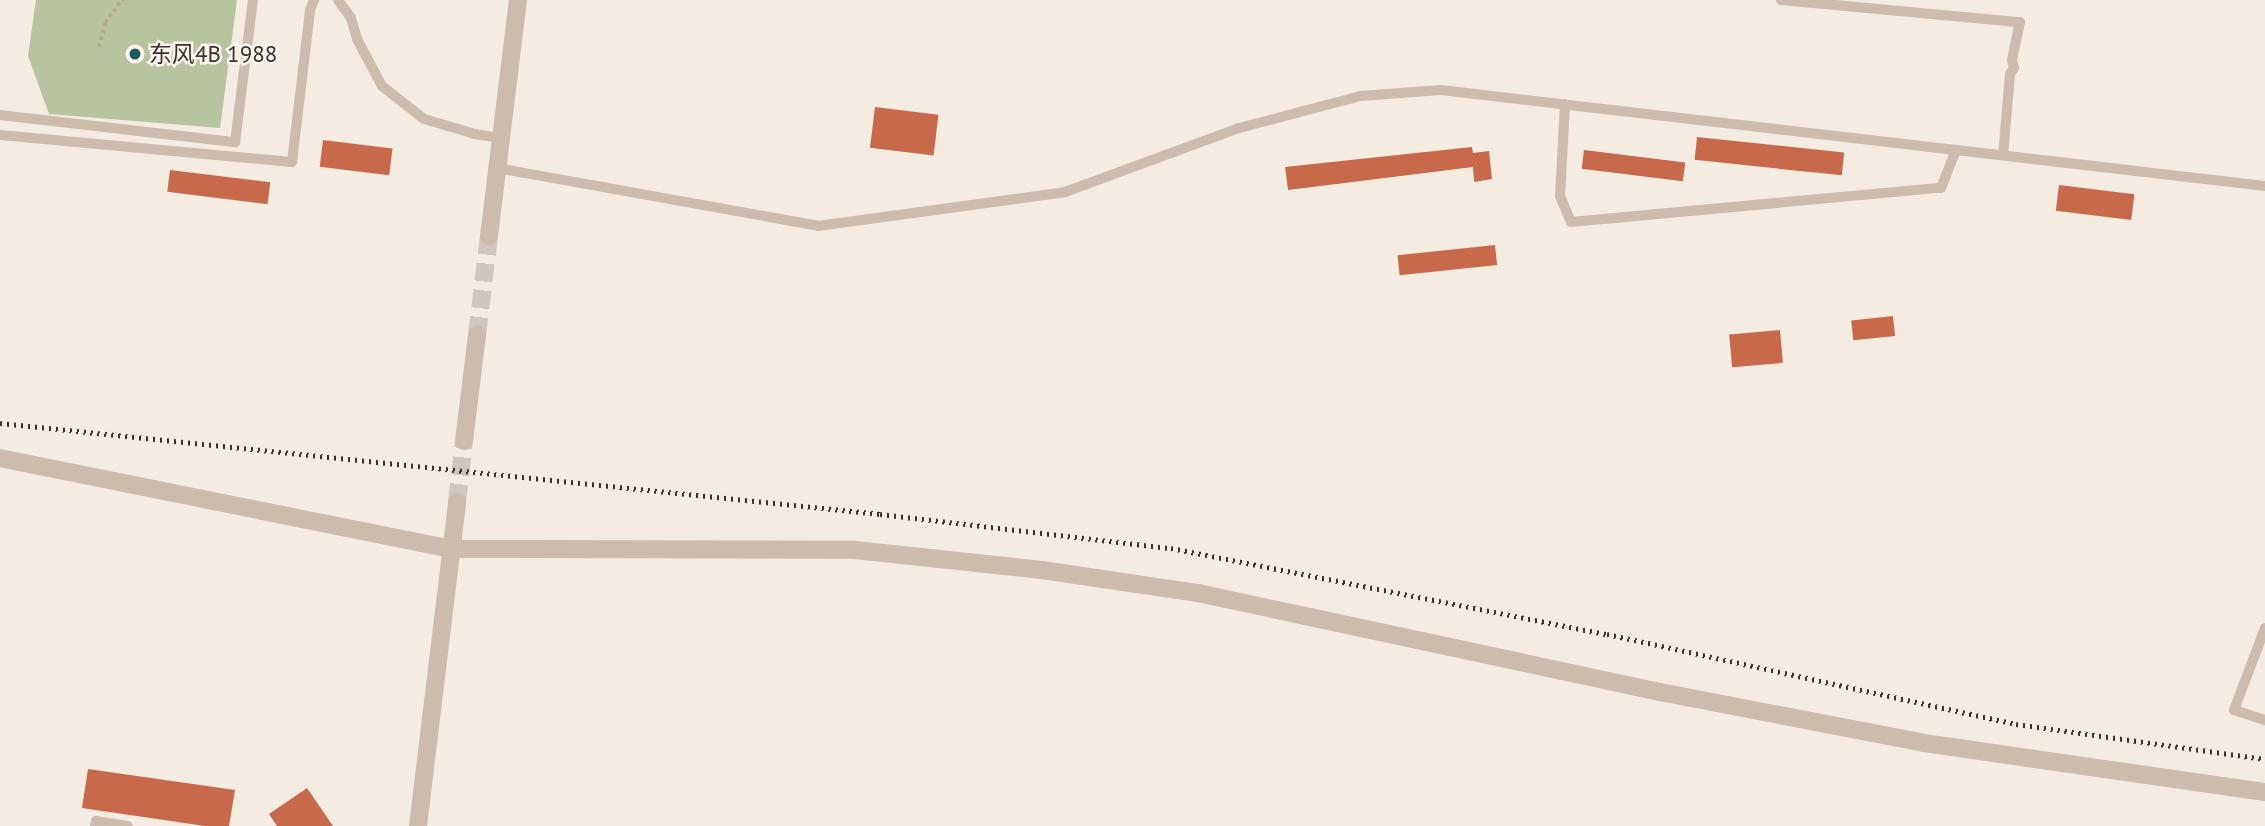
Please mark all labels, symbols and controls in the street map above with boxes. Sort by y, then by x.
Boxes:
place label: 东风4B 1988 [149,40,277,68]
marker: 东风4B 1988 [127,46,143,62]

